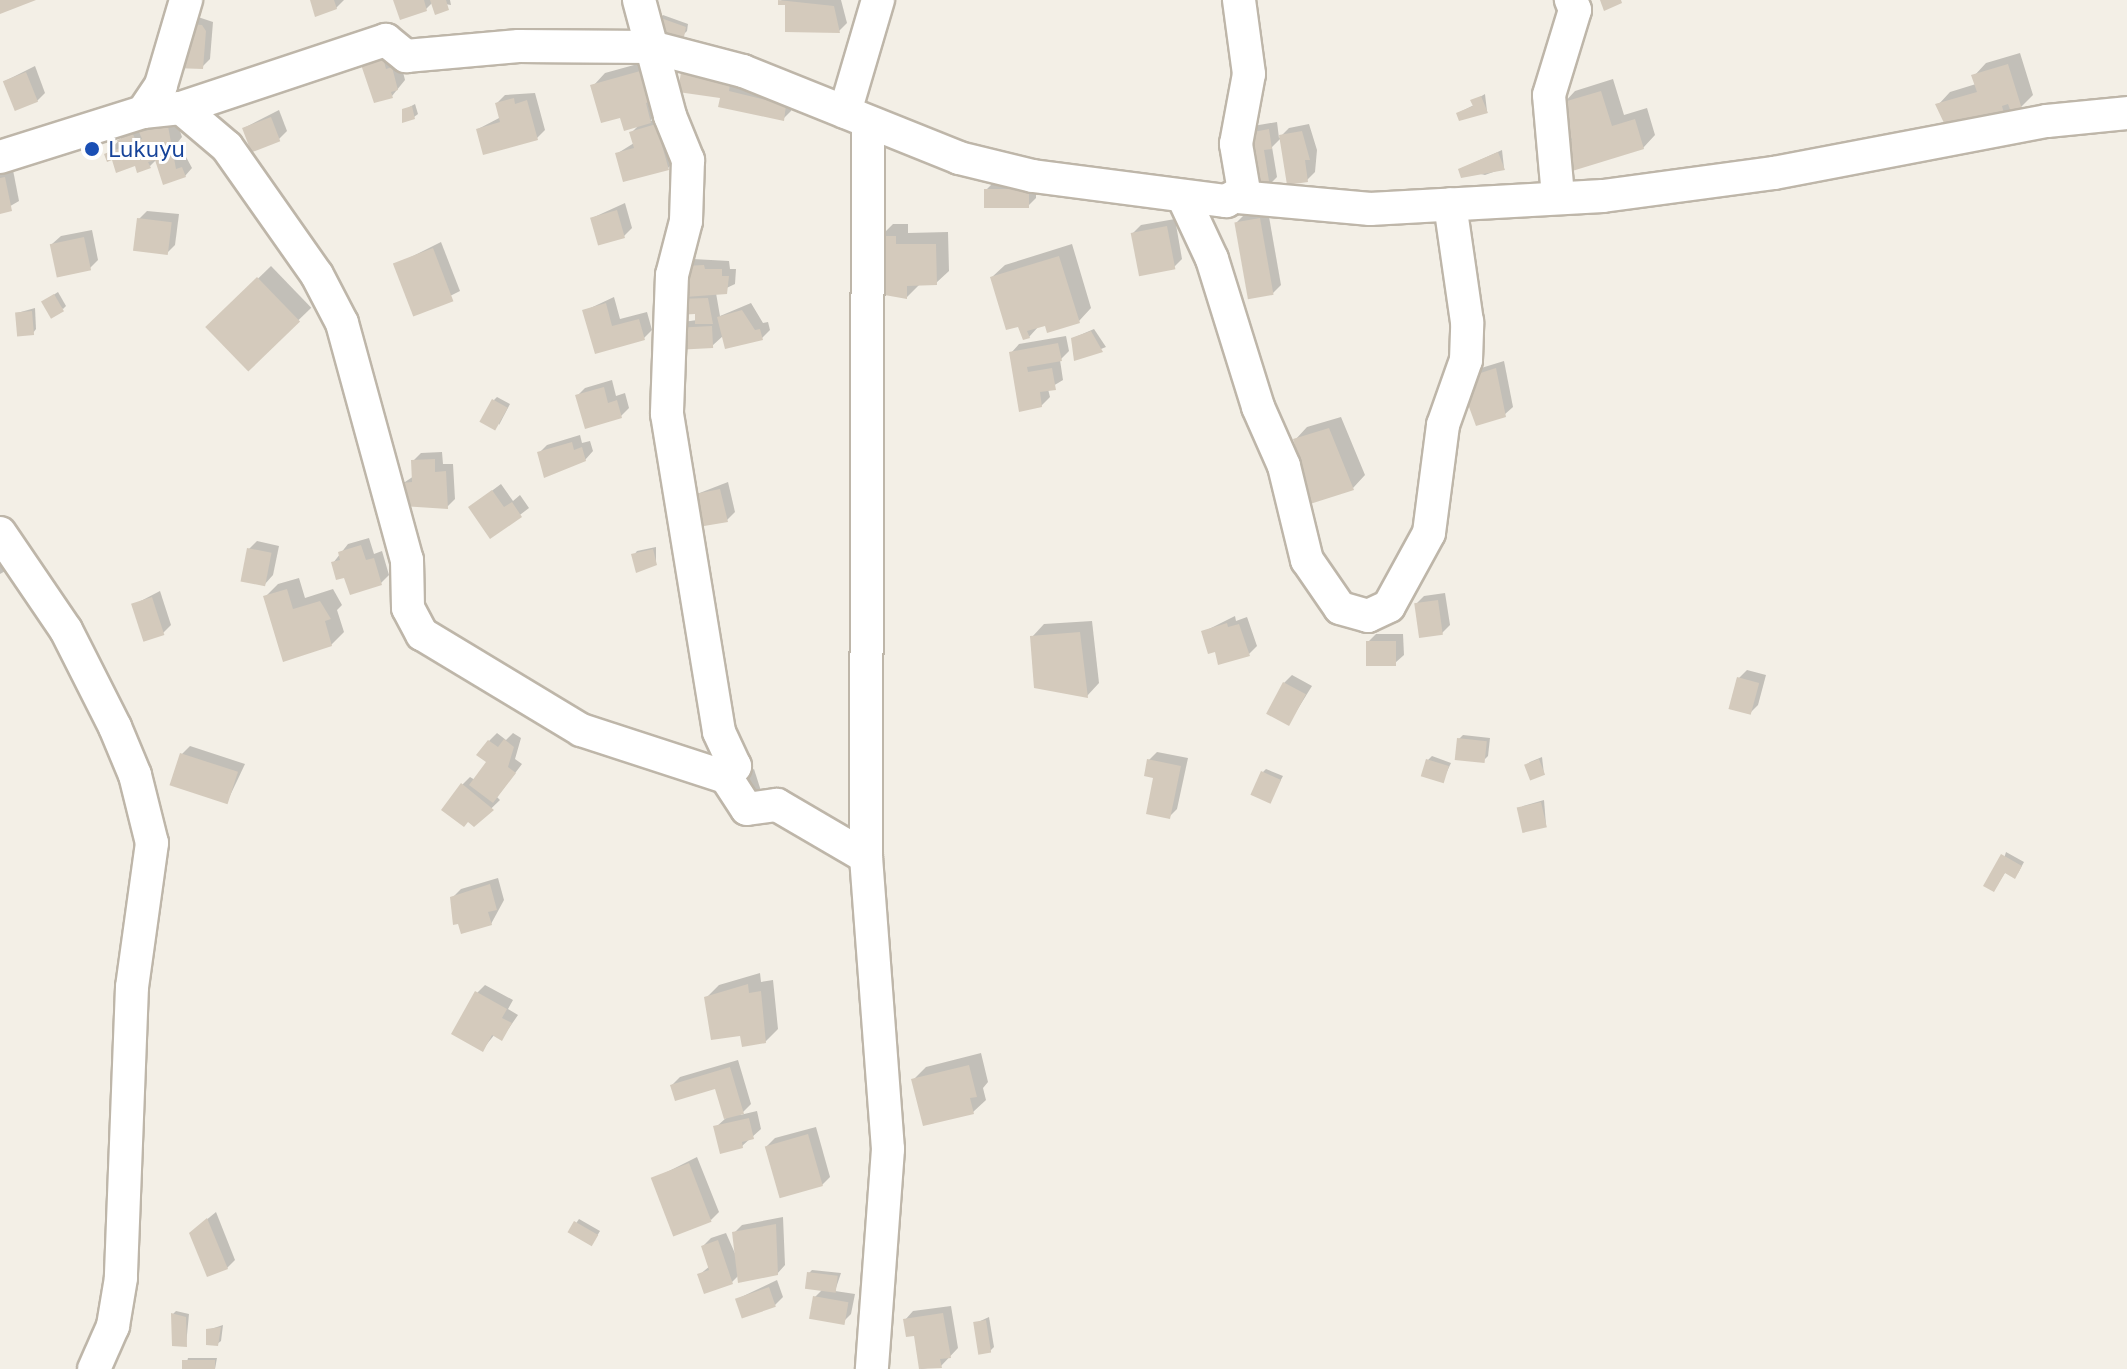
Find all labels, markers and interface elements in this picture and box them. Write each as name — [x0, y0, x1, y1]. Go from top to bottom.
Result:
place label: Lukuyu — [108, 136, 185, 162]
marker: Lukuyu — [83, 140, 101, 158]

